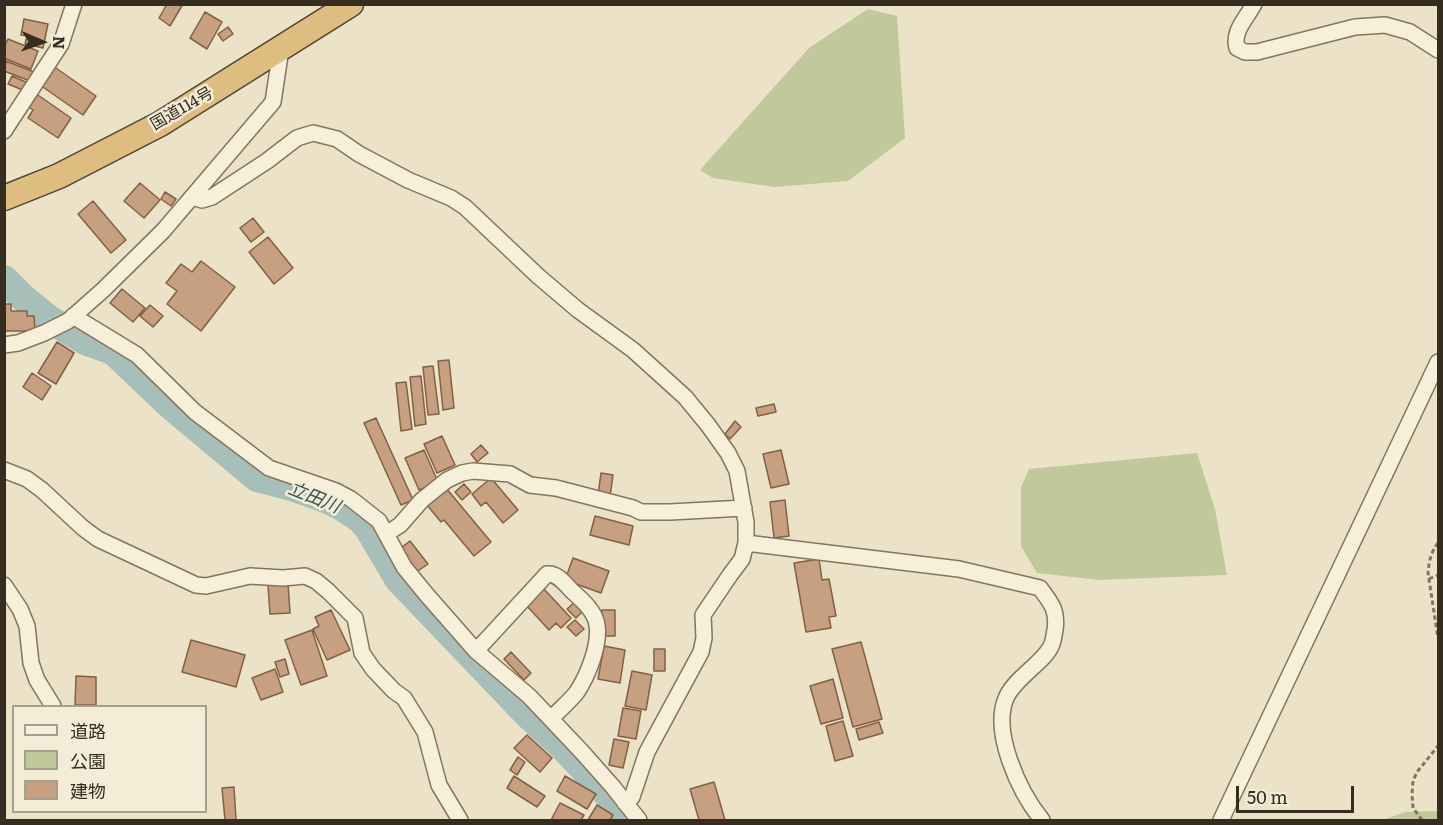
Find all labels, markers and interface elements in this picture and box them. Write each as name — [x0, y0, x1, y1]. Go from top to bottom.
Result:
north arrow — [12, 12, 72, 72]
text: N — [48, 35, 72, 50]
street label: 国道114号 — [147, 83, 217, 135]
water label: 立田川 — [285, 478, 343, 518]
legend — [12, 705, 207, 813]
text: 道路 — [70, 717, 106, 744]
text: 公園 — [70, 747, 106, 774]
scale bar — [1239, 774, 1358, 812]
text: 建物 — [70, 777, 106, 804]
text: 50 m — [1247, 783, 1288, 810]

